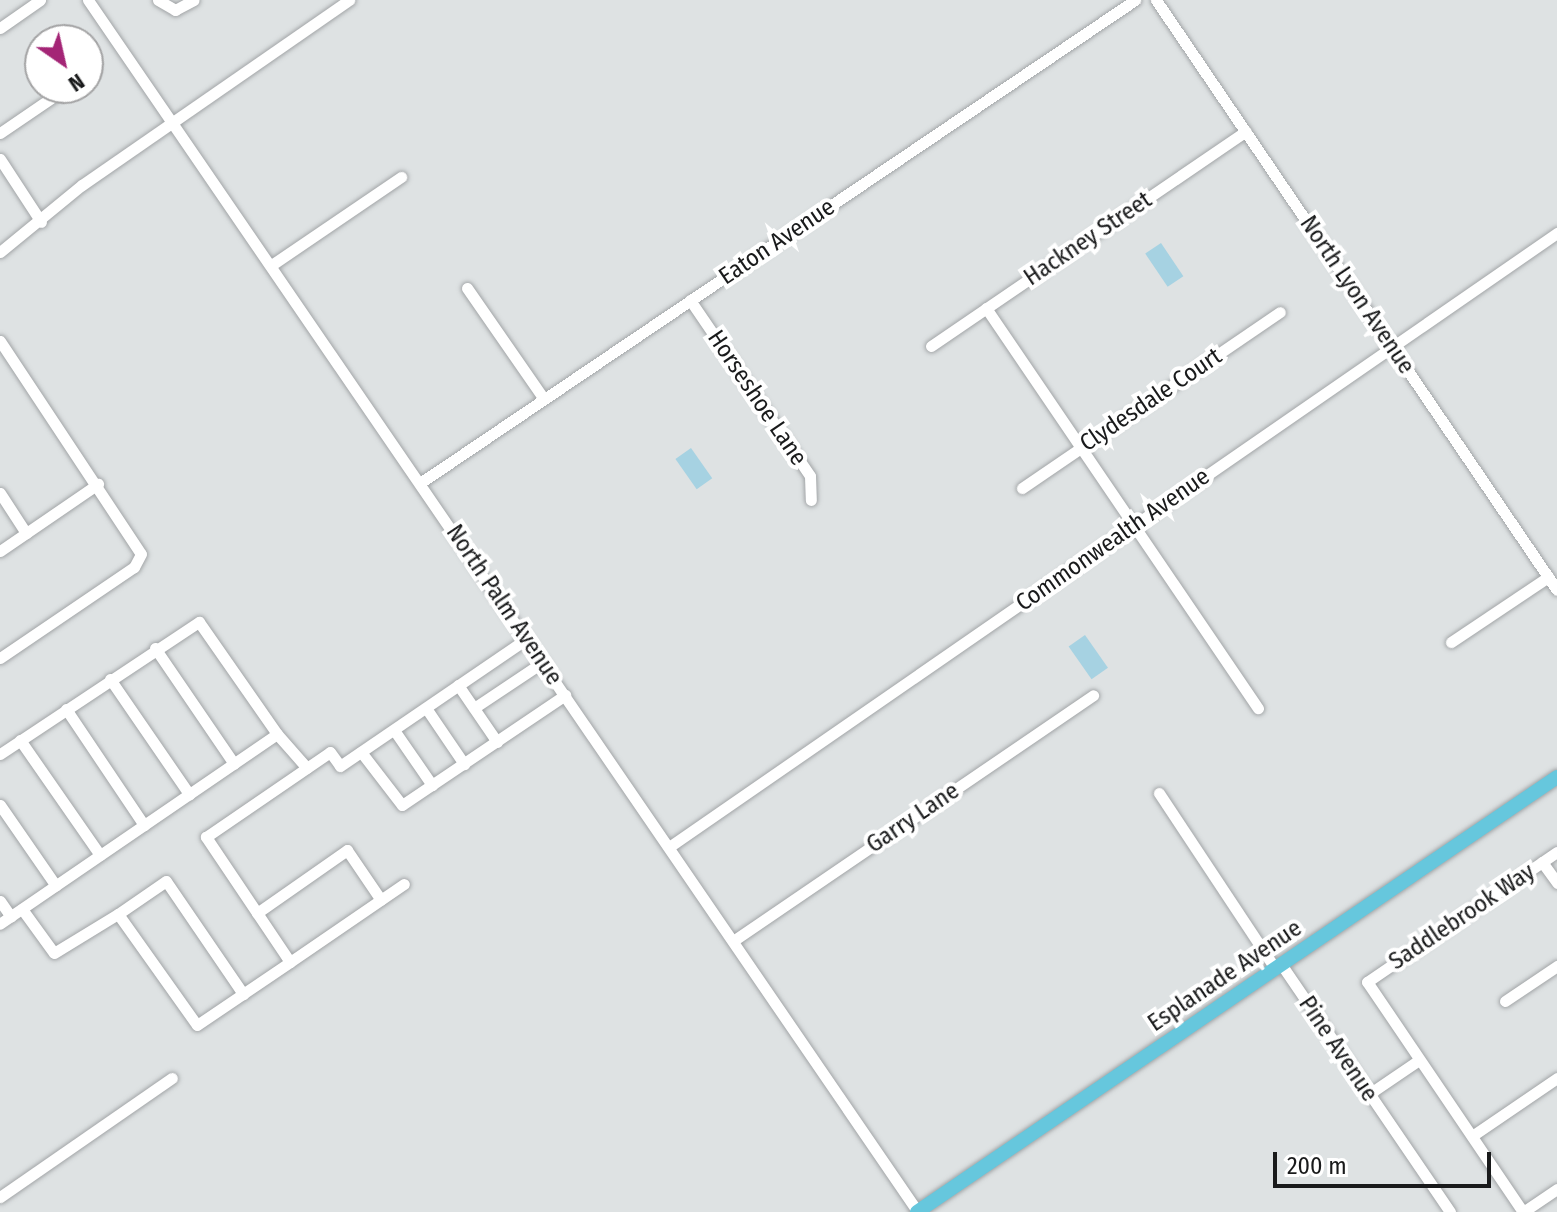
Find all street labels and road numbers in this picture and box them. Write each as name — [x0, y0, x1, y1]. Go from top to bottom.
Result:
street label: Hackney Street — [1019, 186, 1157, 292]
street label: Eaton Avenue — [714, 193, 840, 291]
street label: North Lyon Avenue — [1293, 211, 1421, 379]
street label: Horseshoe Lane — [701, 325, 813, 471]
street label: Clydesdale Court — [1075, 342, 1227, 458]
street label: Commonwealth Avenue — [1011, 462, 1215, 618]
street label: North Palm Avenue — [440, 519, 568, 691]
street label: Garry Lane — [861, 777, 965, 859]
street label: Saddlebrook Way — [1384, 858, 1540, 976]
street label: Esplanade Avenue — [1143, 914, 1307, 1038]
street label: Pine Avenue — [1292, 991, 1384, 1107]

